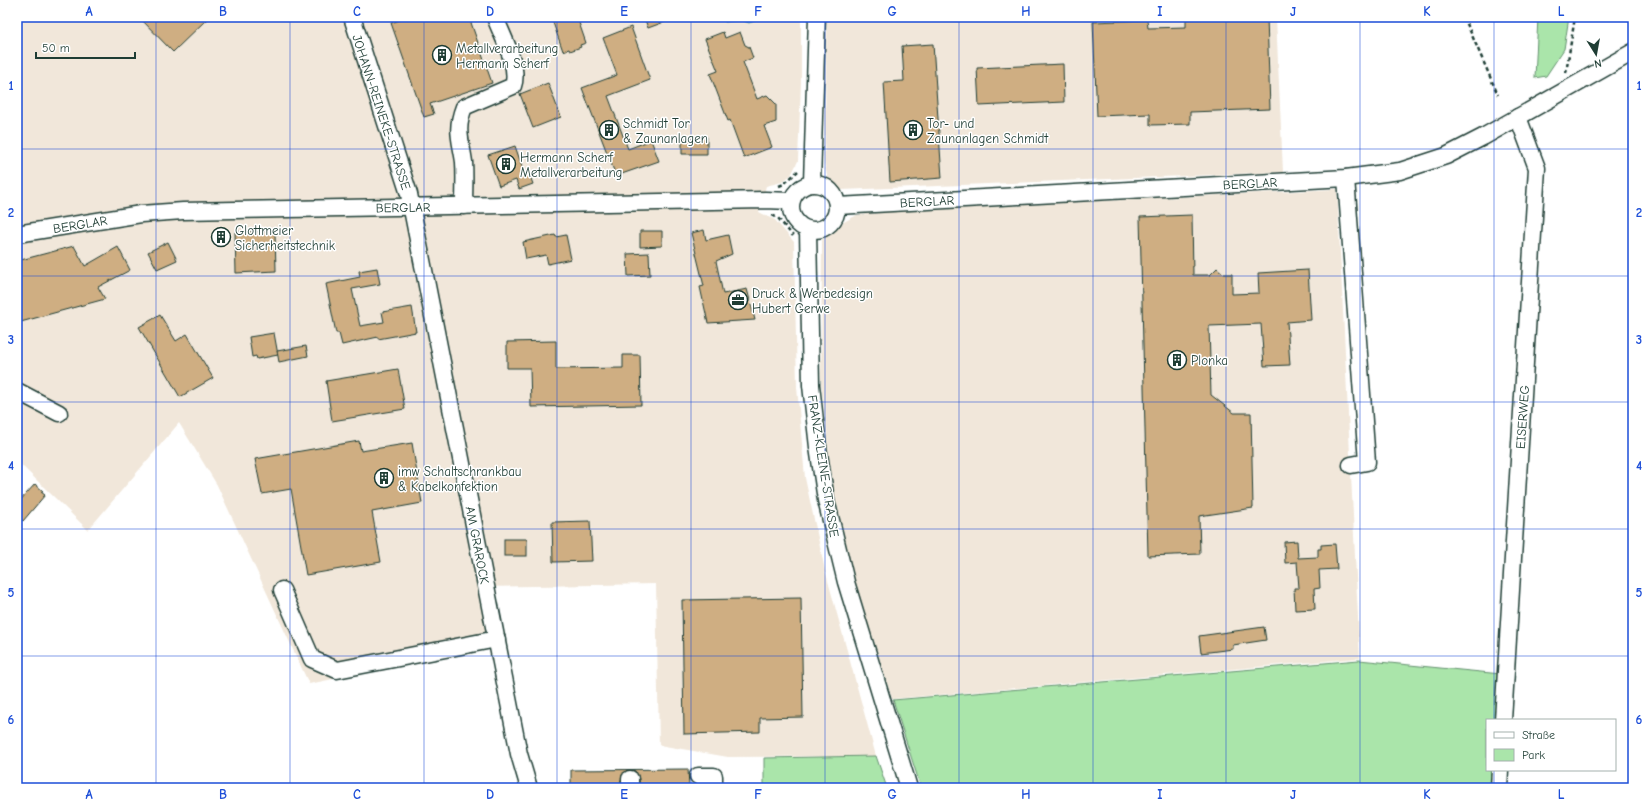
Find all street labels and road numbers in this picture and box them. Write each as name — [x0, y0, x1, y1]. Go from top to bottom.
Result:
street label: JOHANN-REINEKE-STRASSE — [349, 33, 414, 192]
street label: BERGLAR — [1222, 175, 1278, 192]
street label: BERGLAR — [899, 193, 955, 210]
street label: BERGLAR — [375, 200, 431, 215]
street label: BERGLAR — [52, 213, 109, 236]
street label: EISERWEG — [1513, 385, 1532, 449]
street label: FRANZ-KLEINE-STRASSE — [805, 394, 842, 538]
street label: AM GRAROCK — [463, 505, 493, 586]

